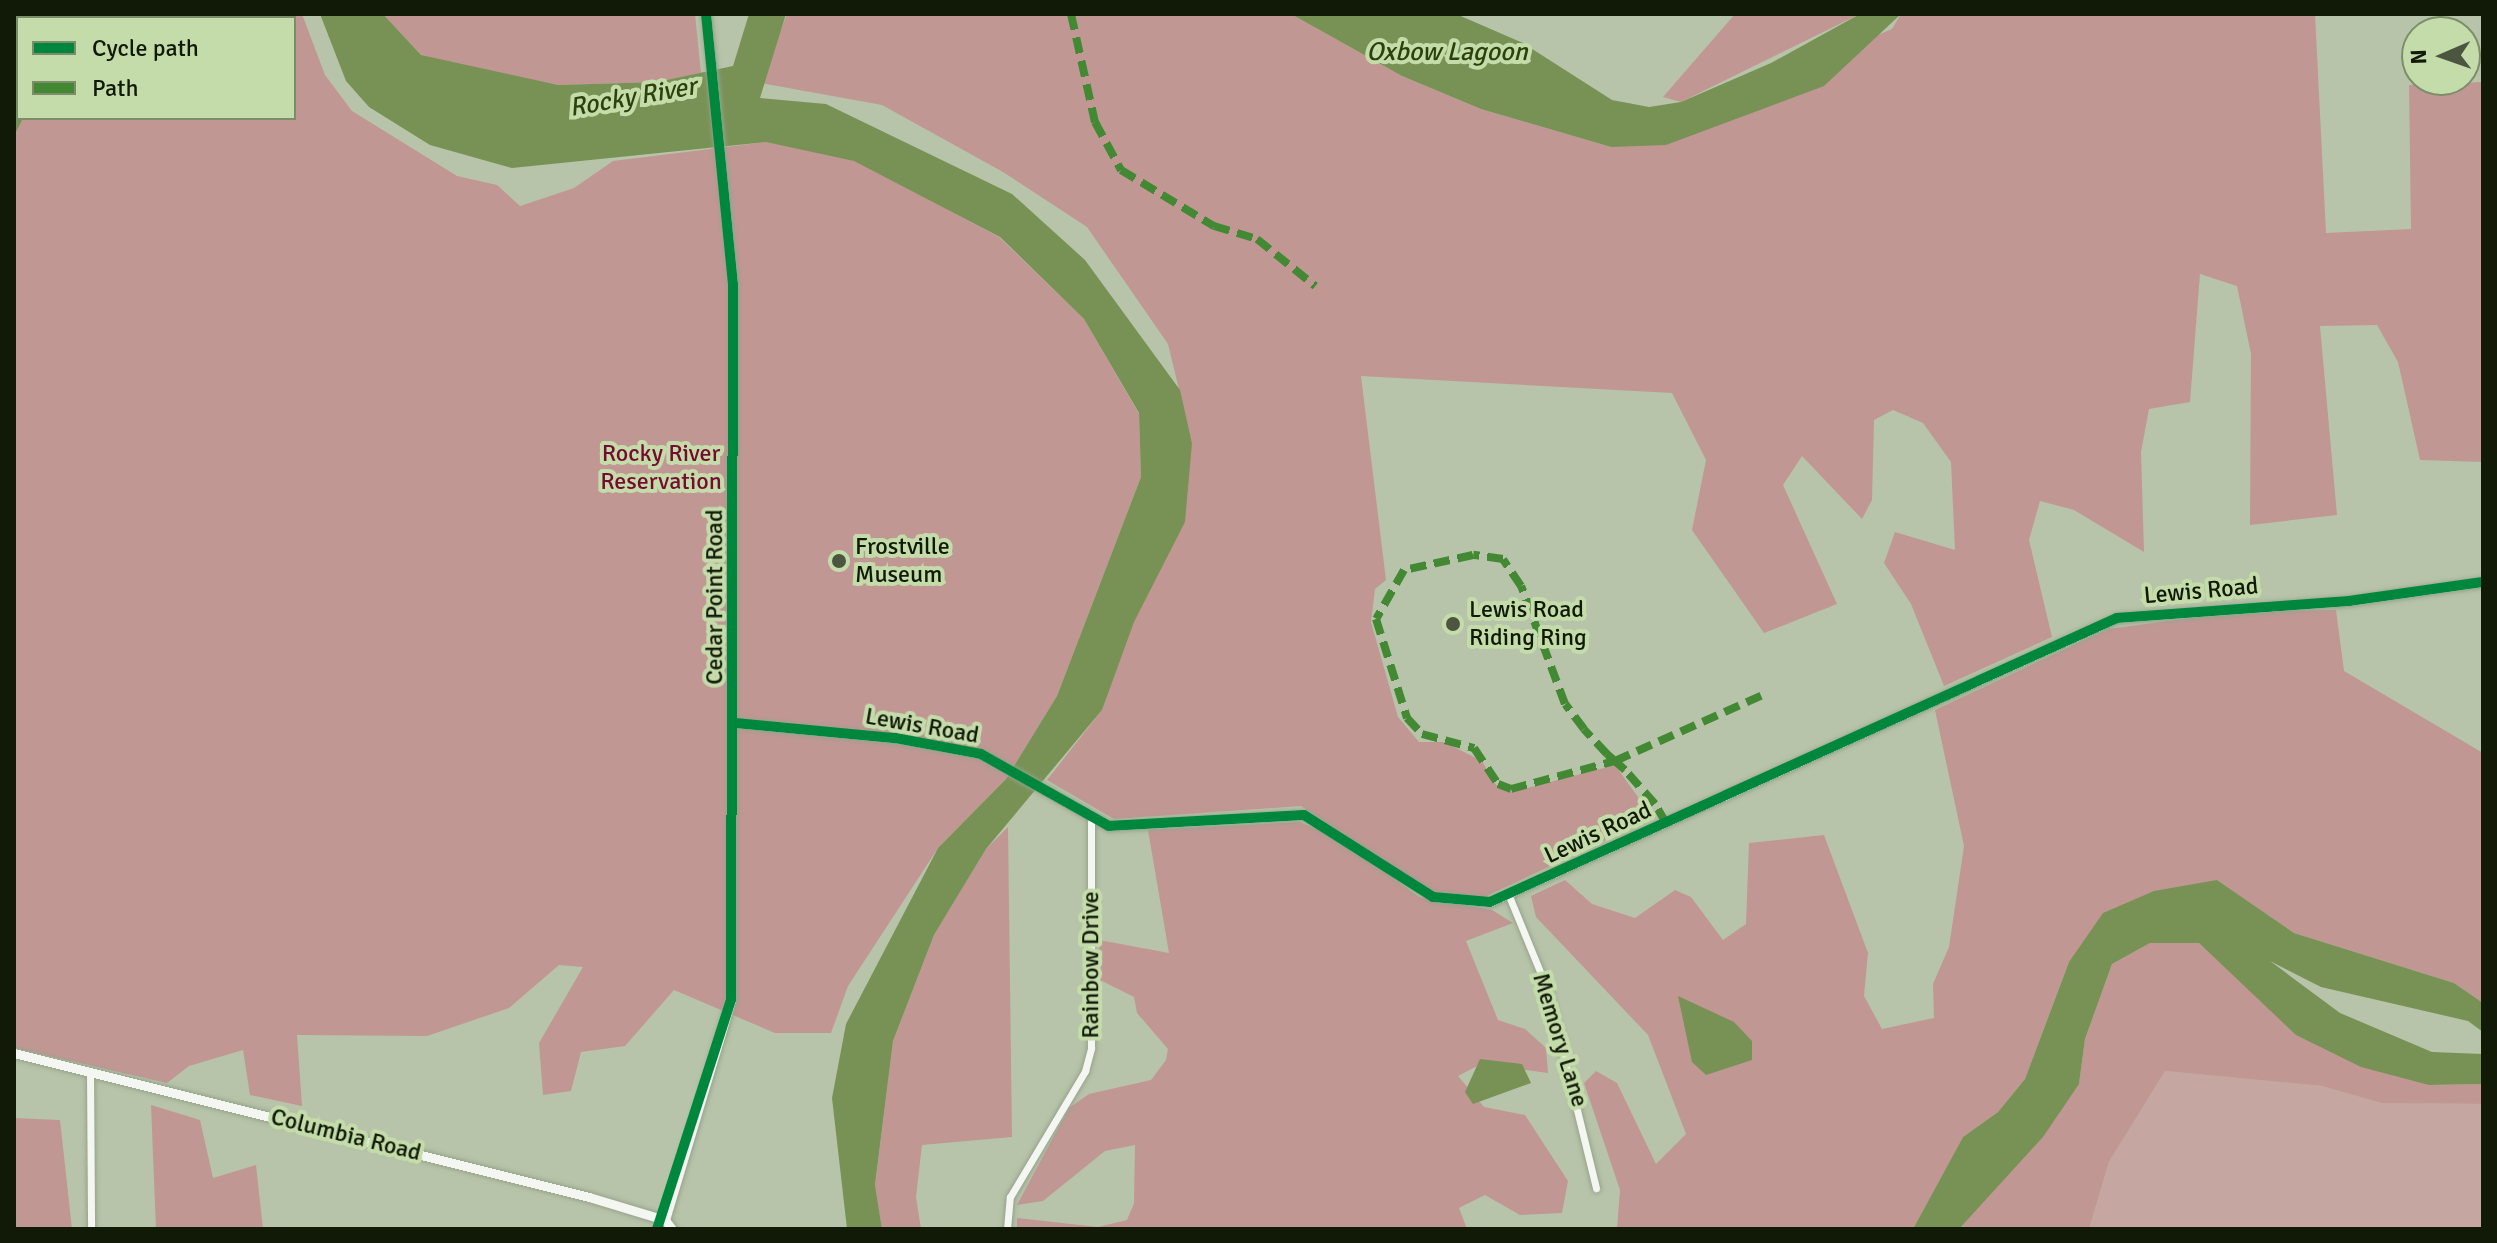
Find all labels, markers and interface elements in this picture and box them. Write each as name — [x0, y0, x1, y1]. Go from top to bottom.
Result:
legend — [16, 16, 296, 120]
north arrow — [2401, 16, 2481, 96]
text: Cycle path — [92, 33, 199, 63]
water label: Oxbow Lagoon — [1366, 37, 1528, 69]
text: N — [2405, 49, 2432, 65]
water label: Rocky River — [567, 71, 699, 125]
text: Path — [92, 73, 138, 103]
park label: Rocky River Reservation — [600, 440, 722, 496]
street label: Cedar Point Road — [701, 509, 729, 685]
place label: Frostville Museum — [855, 533, 950, 589]
marker: Frostville Museum — [830, 552, 848, 570]
street label: Lewis Road — [2142, 572, 2260, 610]
place label: Lewis Road Riding Ring — [1469, 596, 1587, 652]
marker: Lewis Road Riding Ring — [1444, 615, 1462, 633]
street label: Lewis Road — [863, 702, 981, 750]
street label: Lewis Road — [1540, 796, 1656, 870]
street label: Rainbow Drive — [1077, 891, 1105, 1039]
street label: Memory Lane — [1526, 970, 1594, 1110]
street label: Columbia Road — [268, 1102, 424, 1168]

